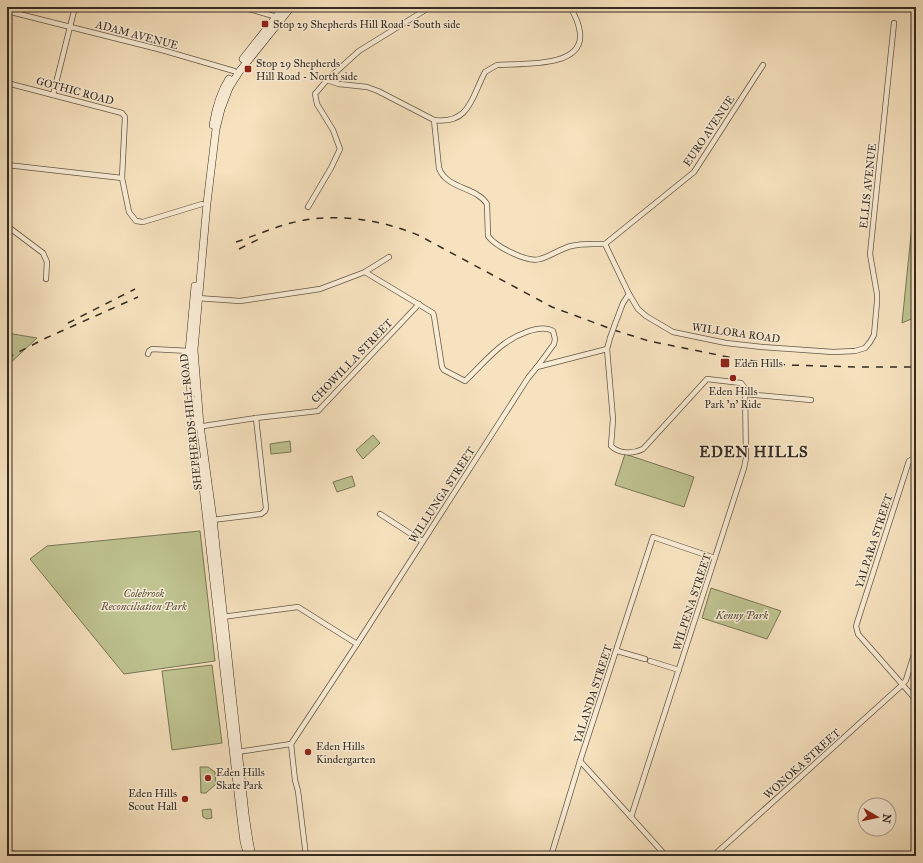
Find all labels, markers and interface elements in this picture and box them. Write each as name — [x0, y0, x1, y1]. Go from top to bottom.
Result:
street label: ADAM AVENUE — [93, 17, 180, 52]
place label: Stop 29 Shepherds Hill Road - South side — [273, 18, 461, 31]
marker: Stop 29 Shepherds Hill Road - South side — [260, 19, 270, 29]
place label: Stop 29 Shepherds Hill Road - North side — [256, 57, 358, 83]
marker: Stop 29 Shepherds Hill Road - North side — [243, 64, 253, 74]
street label: GOTHIC ROAD — [35, 74, 116, 108]
street label: EURO AVENUE — [680, 93, 738, 169]
street label: ELLIS AVENUE — [857, 143, 879, 229]
street label: CHOWILLA STREET — [309, 316, 396, 406]
street label: WILLORA ROAD — [691, 320, 781, 346]
street label: SHEPHERDS HILL ROAD — [177, 353, 205, 491]
marker: Eden Hills — [719, 357, 731, 369]
place label: Eden Hills — [734, 357, 783, 370]
marker: Eden Hills Park 'n' Ride — [728, 373, 738, 383]
place label: Eden Hills Park 'n' Ride — [705, 385, 762, 411]
district label: EDEN HILLS — [699, 443, 809, 461]
street label: WILLUNGA STREET — [406, 444, 478, 545]
street label: YALPARA STREET — [853, 492, 895, 590]
street label: WILPENA STREET — [670, 551, 714, 652]
park label: Colebrook Reconciliation Park — [100, 587, 187, 613]
park label: Kenny Park — [715, 609, 768, 622]
street label: YALANDA STREET — [571, 643, 615, 745]
street label: WONOKA STREET — [761, 726, 843, 802]
place label: Eden Hills Kindergarten — [316, 740, 375, 766]
marker: Eden Hills Kindergarten — [303, 747, 313, 757]
place label: Eden Hills Skate Park — [216, 766, 265, 792]
marker: Eden Hills Skate Park — [203, 773, 213, 783]
place label: Eden Hills Scout Hall — [128, 787, 177, 813]
marker: Eden Hills Scout Hall — [180, 794, 190, 804]
north arrow — [857, 797, 897, 837]
text: N — [879, 813, 894, 825]

